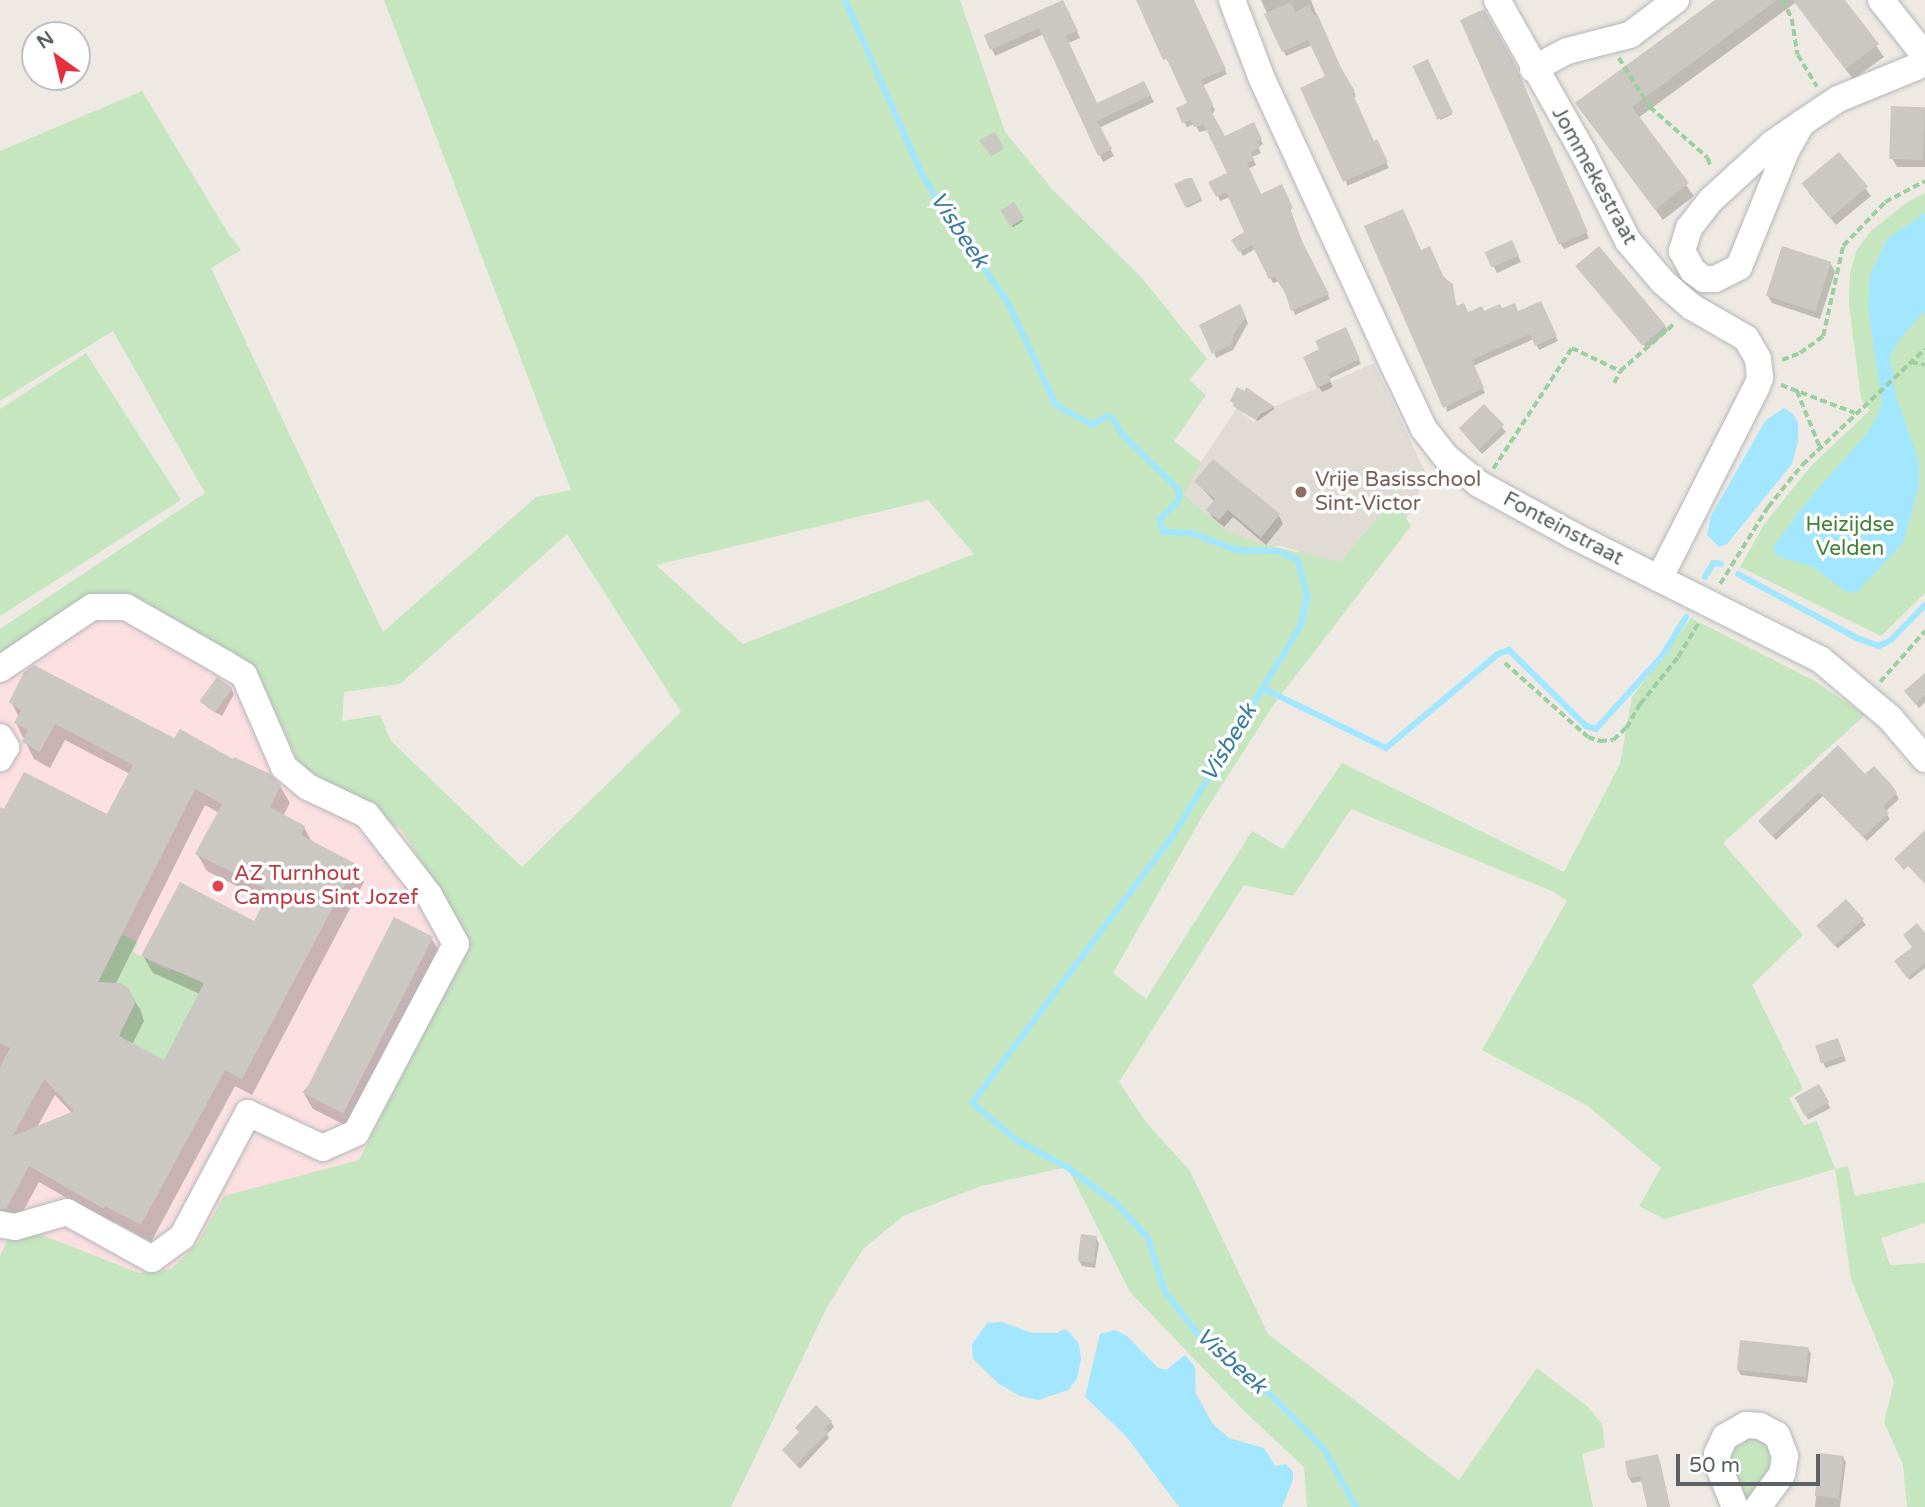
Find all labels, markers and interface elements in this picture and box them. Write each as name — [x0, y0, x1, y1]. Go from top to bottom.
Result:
north arrow — [21, 21, 91, 91]
text: N — [33, 27, 58, 54]
street label: Jommekestraat — [1546, 103, 1642, 249]
water label: Visbeek — [924, 187, 994, 273]
place label: Vrije Basisschool Sint-Victor — [1315, 467, 1481, 517]
marker: Vrije Basisschool Sint-Victor — [1293, 484, 1309, 500]
street label: Fonteinstraat — [1499, 487, 1627, 571]
park label: Heizijdse Velden — [1806, 512, 1894, 562]
water label: Visbeek — [1195, 699, 1263, 787]
place label: AZ Turnhout Campus Sint Jozef — [234, 861, 418, 911]
marker: AZ Turnhout Campus Sint Jozef — [208, 876, 228, 896]
water label: Visbeek — [1190, 1322, 1272, 1400]
scale bar — [1680, 1440, 1824, 1484]
text: 50 m — [1689, 1453, 1740, 1478]

